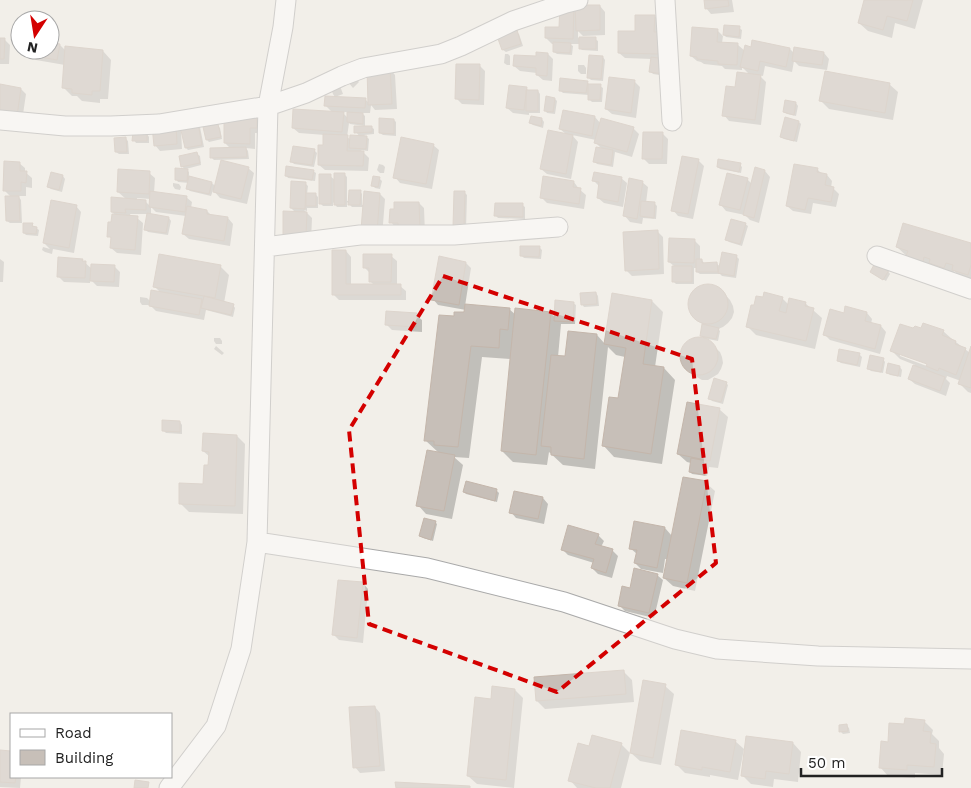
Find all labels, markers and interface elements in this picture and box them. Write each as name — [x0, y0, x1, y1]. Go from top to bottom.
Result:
north arrow — [10, 10, 60, 60]
text: N — [26, 39, 39, 57]
legend — [10, 713, 172, 778]
text: Road — [55, 724, 92, 742]
scale bar — [801, 746, 942, 778]
text: Building — [55, 749, 113, 767]
text: 50 m — [808, 754, 845, 772]

